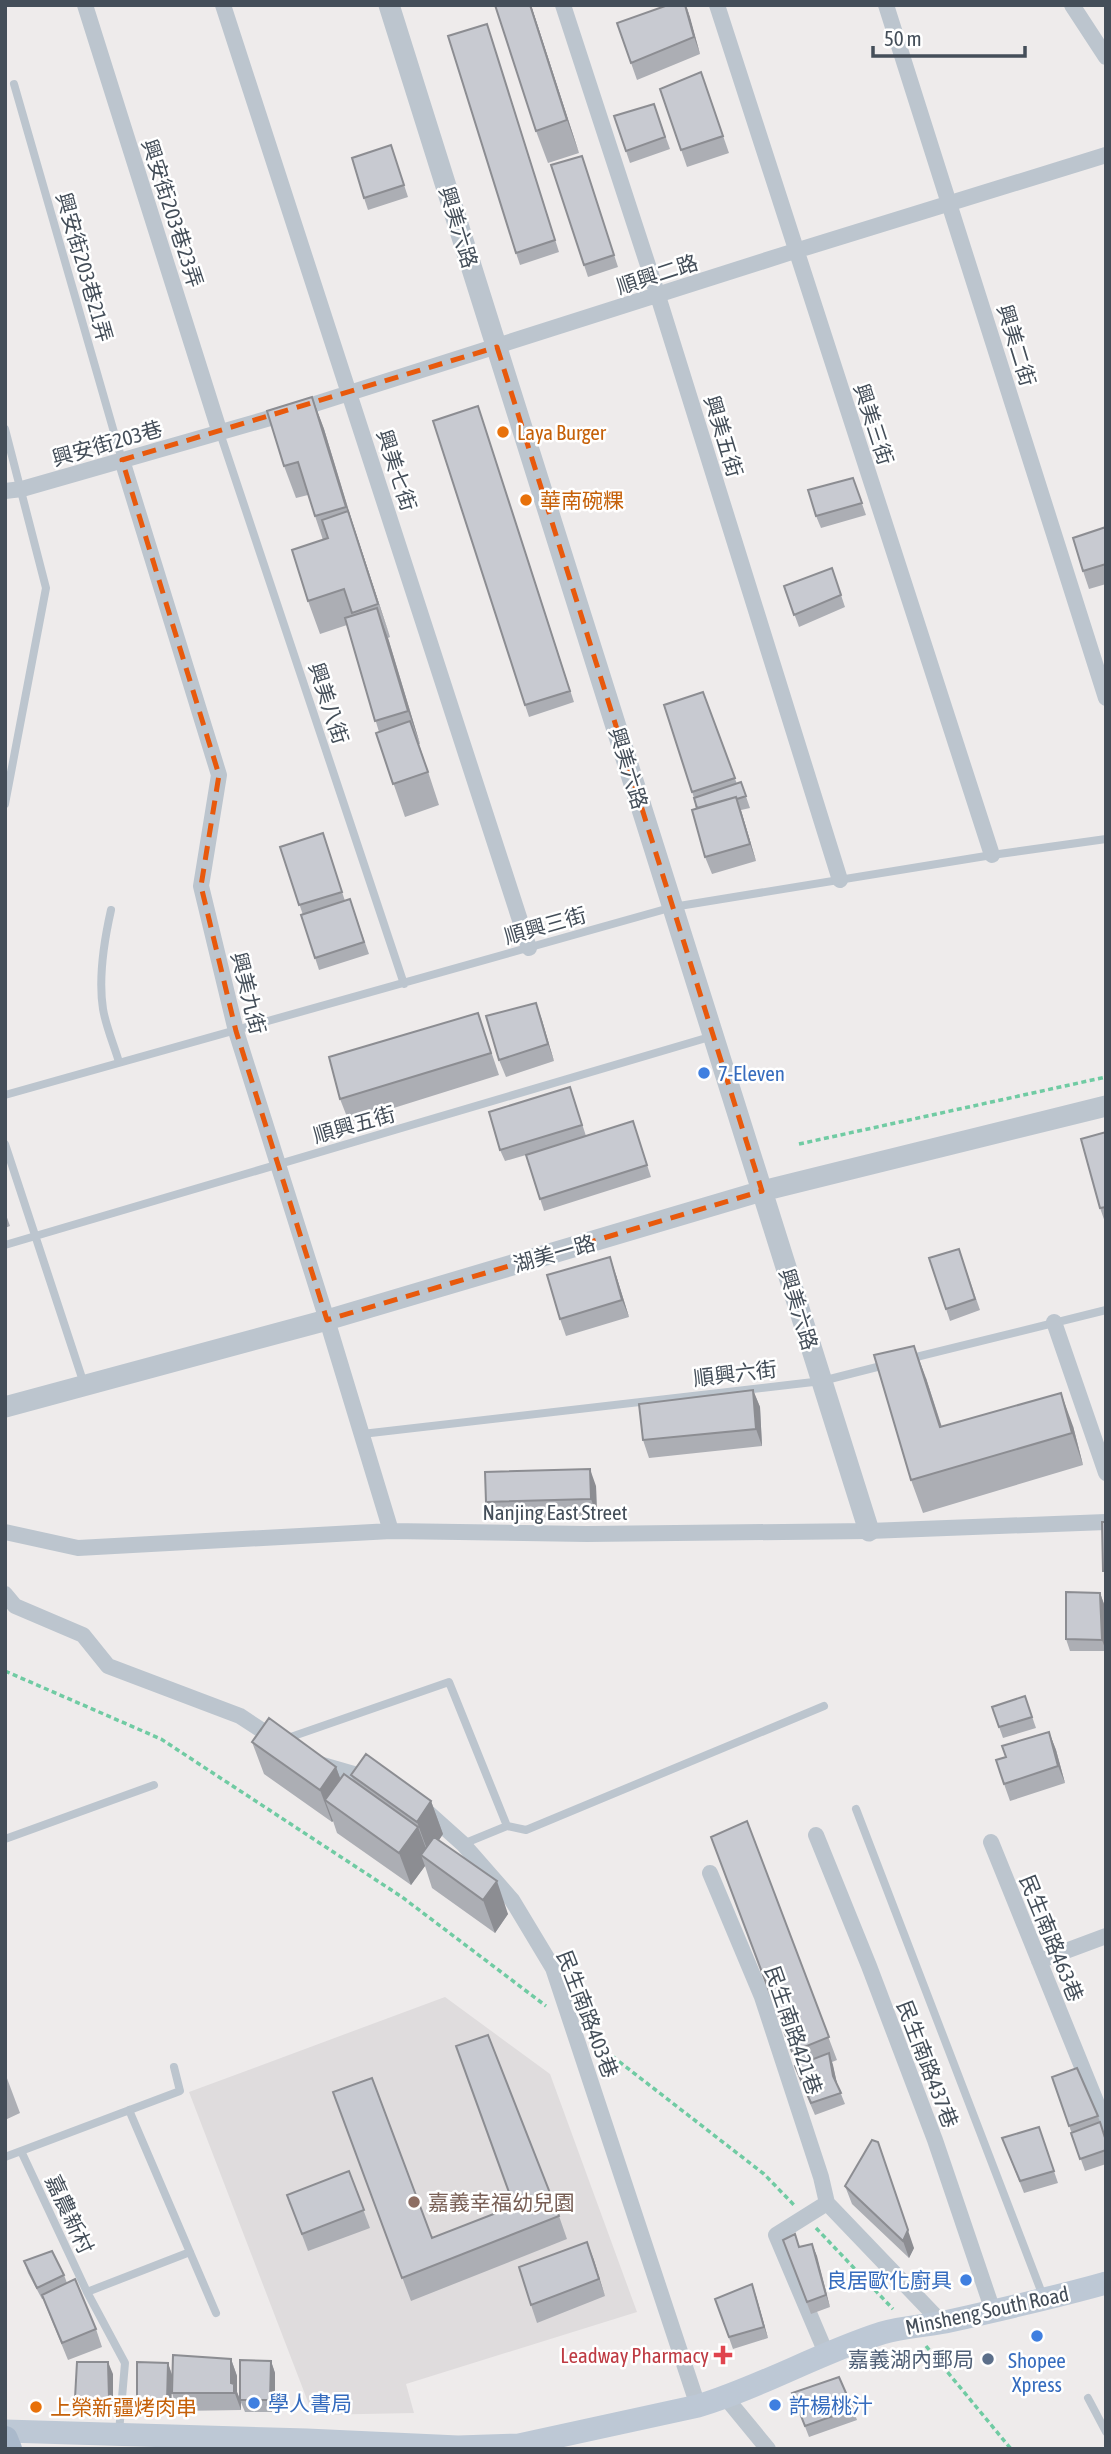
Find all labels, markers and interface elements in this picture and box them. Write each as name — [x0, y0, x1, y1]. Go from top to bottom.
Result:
scale bar — [873, 14, 1025, 58]
text: 50 m — [884, 26, 922, 50]
street label: 興安街203巷23弄 — [138, 136, 208, 290]
street label: 興美六路 — [435, 183, 483, 271]
street label: 興安街203巷21弄 — [52, 190, 118, 344]
street label: 順興二路 — [613, 250, 701, 298]
street label: 興美二街 — [993, 301, 1041, 389]
street label: 興美三街 — [850, 380, 898, 468]
street label: 興美五街 — [700, 392, 748, 480]
street label: 興安街203巷 — [49, 416, 165, 470]
place label: Laya Burger — [517, 420, 607, 444]
marker: Laya Burger — [495, 424, 511, 440]
street label: 興美七街 — [373, 426, 421, 514]
place label: 華南碗粿 — [540, 488, 624, 512]
marker: 華南碗粿 — [518, 492, 534, 508]
street label: 興美八街 — [305, 659, 353, 747]
street label: 興美六路 — [605, 724, 653, 812]
street label: 順興三街 — [501, 902, 589, 948]
street label: 興美九街 — [227, 949, 271, 1037]
place label: 7-Eleven — [718, 1061, 785, 1085]
marker: 7-Eleven — [696, 1065, 712, 1081]
street label: 順興五街 — [310, 1101, 398, 1147]
street label: 湖美一路 — [510, 1230, 598, 1276]
street label: 興美六路 — [775, 1265, 823, 1353]
street label: 順興六街 — [692, 1356, 778, 1390]
street label: Nanjing East Street — [482, 1500, 628, 1524]
street label: 民生南路463巷 — [1016, 1871, 1088, 2005]
street label: 民生南路403巷 — [553, 1947, 623, 2081]
street label: 民生南路421巷 — [761, 1962, 827, 2098]
street label: 民生南路437巷 — [893, 1997, 963, 2131]
street label: 嘉農新村 — [41, 2171, 99, 2257]
place label: 嘉義幸福幼兒園 — [428, 2190, 575, 2214]
marker: 嘉義幸福幼兒園 — [406, 2194, 422, 2210]
place label: 良居歐化廚具 — [826, 2268, 952, 2292]
marker: 良居歐化廚具 — [958, 2272, 974, 2288]
street label: Minsheng South Road — [903, 2281, 1071, 2339]
marker: Shopee Xpress — [1029, 2328, 1045, 2344]
place label: Leadway Pharmacy — [560, 2343, 709, 2367]
marker: Leadway Pharmacy — [715, 2347, 731, 2363]
place label: 嘉義湖內郵局 — [848, 2347, 974, 2371]
place label: Shopee Xpress — [1008, 2348, 1066, 2396]
marker: 嘉義湖內郵局 — [980, 2351, 996, 2367]
place label: 學人書局 — [268, 2391, 352, 2415]
place label: 許楊桃汁 — [789, 2393, 873, 2417]
place label: 上榮新疆烤肉串 — [50, 2395, 197, 2419]
marker: 學人書局 — [246, 2395, 262, 2411]
marker: 許楊桃汁 — [767, 2397, 783, 2413]
marker: 上榮新疆烤肉串 — [28, 2399, 44, 2415]

